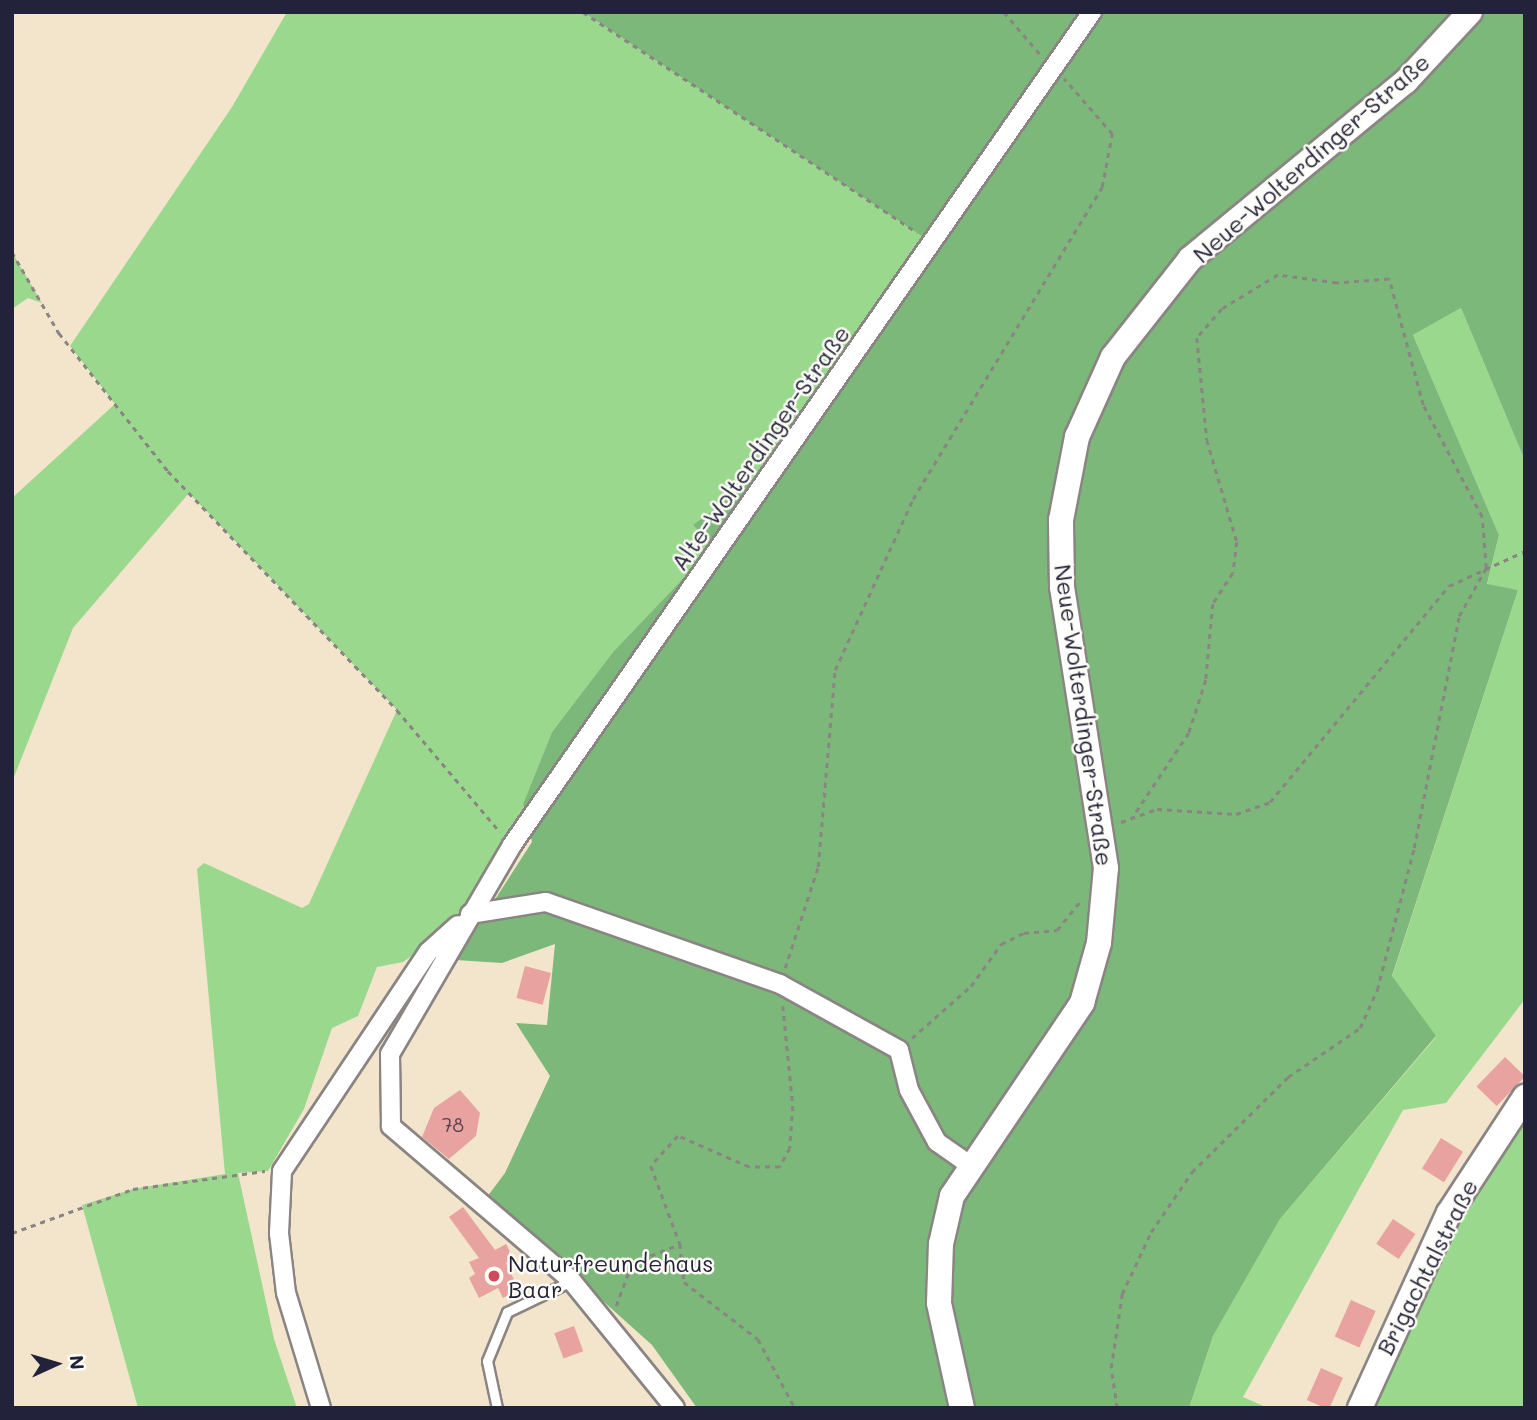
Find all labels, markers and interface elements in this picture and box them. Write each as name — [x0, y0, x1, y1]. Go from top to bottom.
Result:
street label: Neue-Wolterdinger-Straße — [1187, 48, 1435, 268]
street label: Alte-Wolterdinger-Straße — [665, 320, 855, 576]
street label: Neue-Wolterdinger-Straße — [1049, 562, 1119, 868]
house number: 78 — [442, 1114, 464, 1136]
street label: Brigachtalstraße — [1371, 1175, 1483, 1359]
place label: Naturfreundehaus Baar — [508, 1249, 713, 1303]
marker: Naturfreundehaus Baar — [486, 1268, 502, 1284]
north arrow — [21, 1329, 91, 1399]
text: N — [64, 1354, 90, 1371]

